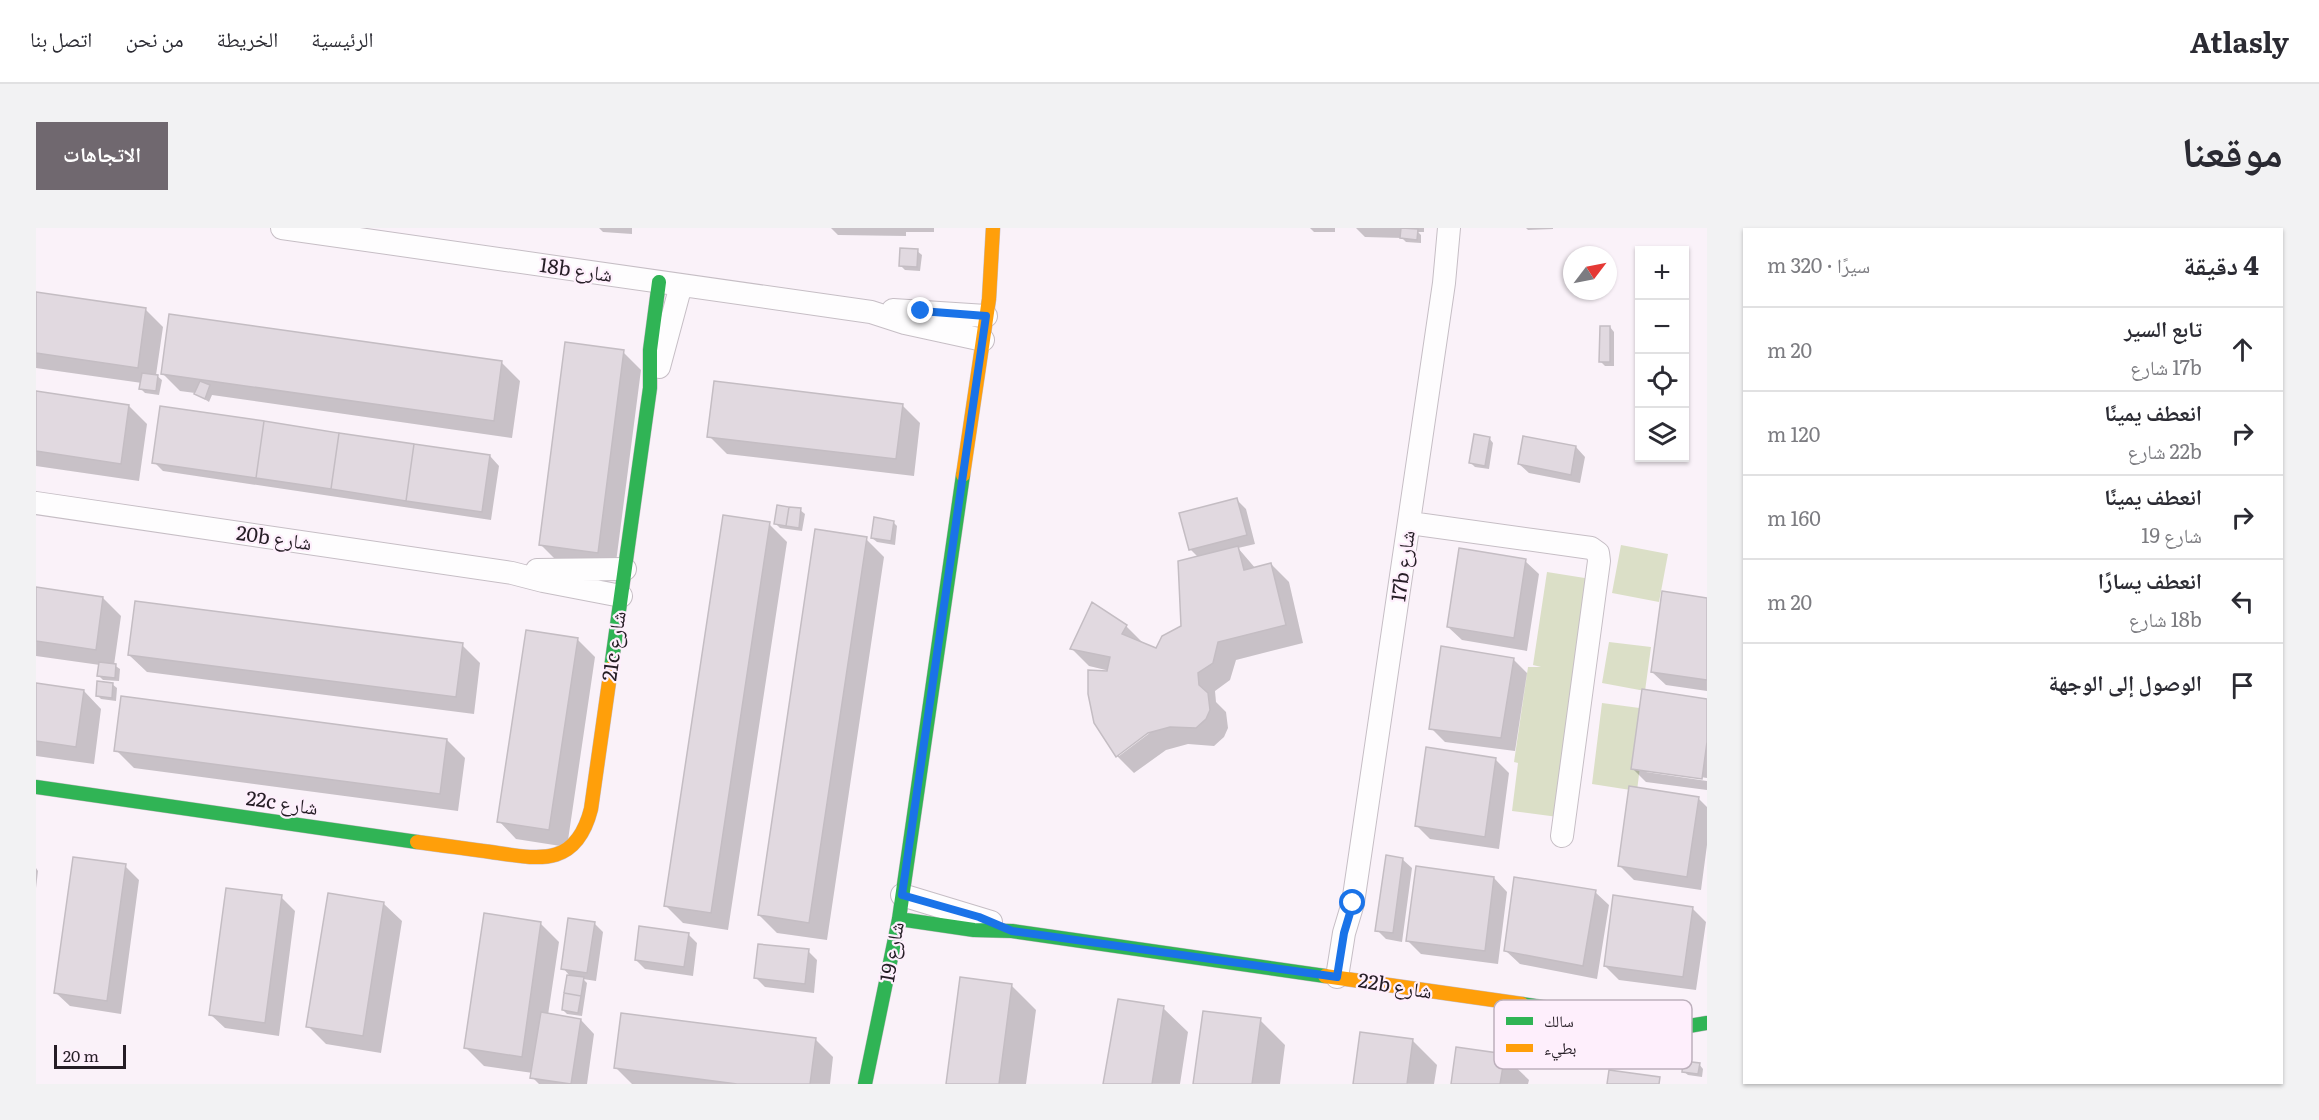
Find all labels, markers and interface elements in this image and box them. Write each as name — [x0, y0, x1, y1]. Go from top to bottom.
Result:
text: Atlasly — [2190, 20, 2289, 62]
text: اتصل بنا — [30, 22, 92, 53]
text: من نحن — [125, 22, 183, 53]
text: الخريطة — [216, 22, 278, 53]
text: الرئيسية — [311, 22, 374, 53]
text: موقعنا — [2182, 118, 2283, 180]
button: الاتجاهات — [36, 122, 168, 190]
text: 4 دقيقة — [2184, 244, 2259, 283]
north arrow — [1563, 246, 1617, 300]
map controls — [1635, 246, 1689, 462]
button: + — [1635, 246, 1689, 300]
street label: 18b شارع — [538, 248, 615, 288]
text: سيرًا · 320 m — [1767, 249, 1870, 279]
route end — [907, 297, 933, 323]
button: − — [1635, 300, 1689, 354]
text: تابع السير — [2124, 311, 2202, 344]
icon: ahead — [2226, 333, 2259, 366]
text: 20 m — [1767, 334, 1812, 364]
text: 17b شارع — [2130, 351, 2202, 381]
button: locate — [1635, 354, 1689, 408]
text: انعطف يمينًا — [2104, 395, 2202, 428]
button: layers — [1635, 408, 1689, 462]
icon: right — [2226, 417, 2259, 450]
text: 120 m — [1767, 418, 1820, 448]
text: 22b شارع — [2128, 435, 2202, 465]
text: انعطف يمينًا — [2104, 479, 2202, 512]
icon: right — [2226, 501, 2259, 534]
text: 160 m — [1767, 502, 1821, 532]
street label: 20b شارع — [235, 516, 314, 556]
text: شارع 19 — [2141, 519, 2202, 549]
street label: 17b شارع — [1381, 528, 1421, 603]
text: انعطف يسارًا — [2098, 563, 2202, 596]
icon: left — [2226, 585, 2259, 618]
text: 20 m — [1767, 586, 1812, 616]
text: 18b شارع — [2129, 603, 2202, 633]
street label: 21c شارع — [592, 609, 632, 683]
text: الوصول إلى الوجهة — [2049, 665, 2202, 698]
icon: arrive — [2226, 669, 2259, 702]
street label: 22c شارع — [244, 781, 320, 821]
route start — [1339, 889, 1365, 915]
street label: شارع 19 — [870, 919, 910, 984]
street label: 22b شارع — [1356, 963, 1434, 1005]
legend — [1494, 1000, 1692, 1069]
text: سالك — [1544, 1008, 1574, 1032]
text: بطيء — [1544, 1035, 1576, 1061]
scale bar — [54, 1042, 126, 1070]
text: 20 m — [63, 1043, 99, 1067]

